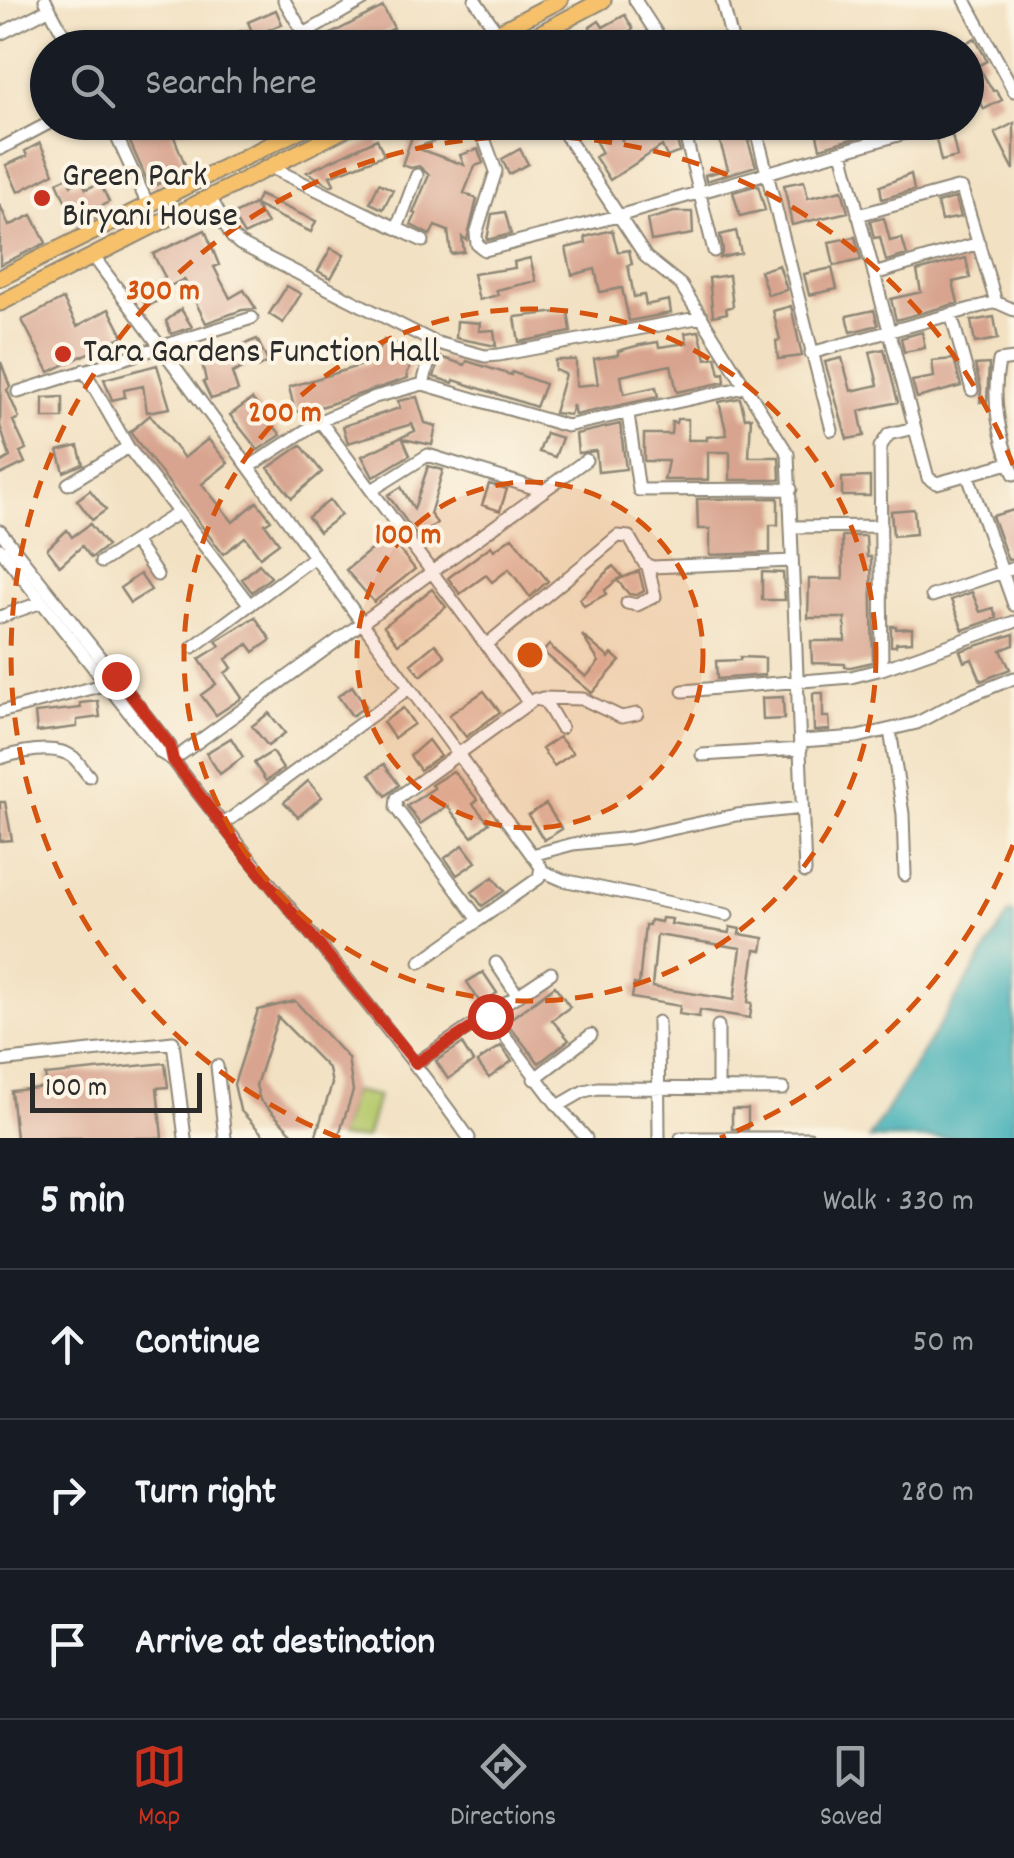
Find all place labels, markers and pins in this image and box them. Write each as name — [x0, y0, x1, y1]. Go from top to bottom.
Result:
place label: Green Park Biryani House — [62, 153, 238, 243]
marker: Green Park Biryani House — [31, 187, 53, 209]
place label: Tara Gardens Function Hall — [83, 329, 440, 379]
marker: Tara Gardens Function Hall — [52, 343, 74, 365]
centre of rings — [512, 637, 548, 673]

